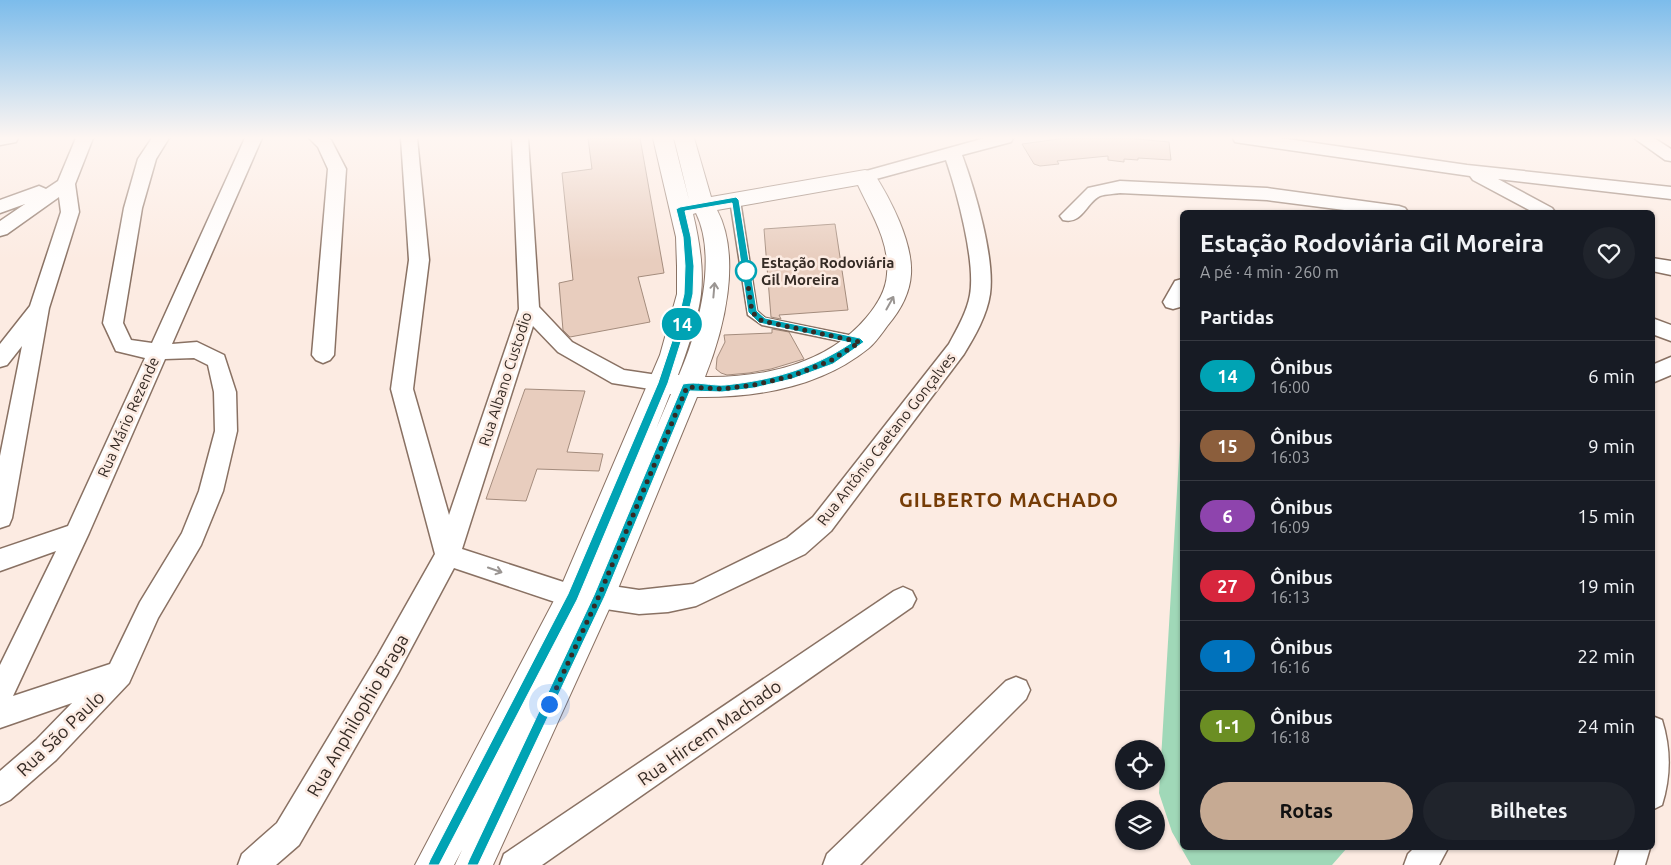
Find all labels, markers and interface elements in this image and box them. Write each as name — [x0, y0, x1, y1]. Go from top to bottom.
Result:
button: heart — [1583, 227, 1635, 279]
text: Estação Rodoviária Gil Moreira — [1200, 230, 1544, 257]
place label: Estação Rodoviária Gil Moreira — [761, 254, 894, 288]
marker: Estação Rodoviária Gil Moreira — [735, 260, 757, 282]
text: A pé · 4 min · 260 m — [1200, 263, 1339, 281]
one-way arrow — [710, 283, 719, 299]
one-way arrow — [885, 296, 895, 311]
text: Partidas — [1200, 306, 1274, 328]
line badge: 14 — [660, 308, 704, 340]
street label: Rua Albano Custodio — [475, 310, 535, 448]
text: 14 — [672, 314, 692, 334]
street label: Rua Antônio Caetano Gonçalves — [813, 349, 959, 529]
street label: Rua Mário Rezende — [94, 354, 162, 480]
text: Ônibus — [1270, 356, 1333, 378]
text: 6 min — [1588, 365, 1635, 387]
text: 14 — [1217, 366, 1238, 386]
text: 16:00 — [1270, 378, 1310, 396]
text: Ônibus — [1270, 426, 1333, 448]
text: 9 min — [1588, 435, 1635, 457]
text: 15 — [1217, 436, 1238, 456]
text: 16:03 — [1270, 448, 1310, 466]
district label: GILBERTO MACHADO — [899, 488, 1119, 511]
text: Ônibus — [1270, 496, 1333, 518]
text: 15 min — [1577, 505, 1635, 527]
text: 6 — [1222, 506, 1233, 526]
text: 16:09 — [1270, 518, 1310, 536]
one-way arrow — [486, 566, 502, 575]
text: Ônibus — [1270, 566, 1333, 588]
text: 19 min — [1577, 575, 1635, 597]
text: 27 — [1217, 576, 1238, 596]
text: 16:13 — [1270, 588, 1310, 606]
street label: Rua Anphilophio Braga — [302, 630, 412, 800]
text: Ônibus — [1270, 636, 1333, 658]
text: 22 min — [1577, 645, 1635, 667]
text: 1 — [1222, 646, 1233, 666]
text: 16:16 — [1270, 658, 1310, 676]
street label: Rua Hircem Machado — [633, 675, 785, 789]
street label: Rua São Paulo — [12, 686, 108, 780]
your location — [537, 692, 562, 717]
text: Ônibus — [1270, 706, 1333, 728]
text: 24 min — [1577, 715, 1635, 737]
text: 1-1 — [1214, 716, 1241, 736]
text: 16:18 — [1270, 728, 1310, 746]
map controls — [1115, 740, 1165, 850]
button: locate — [1115, 740, 1165, 790]
button: Rotas — [1200, 782, 1413, 840]
button: Bilhetes — [1423, 782, 1635, 840]
button: layers — [1115, 800, 1165, 850]

